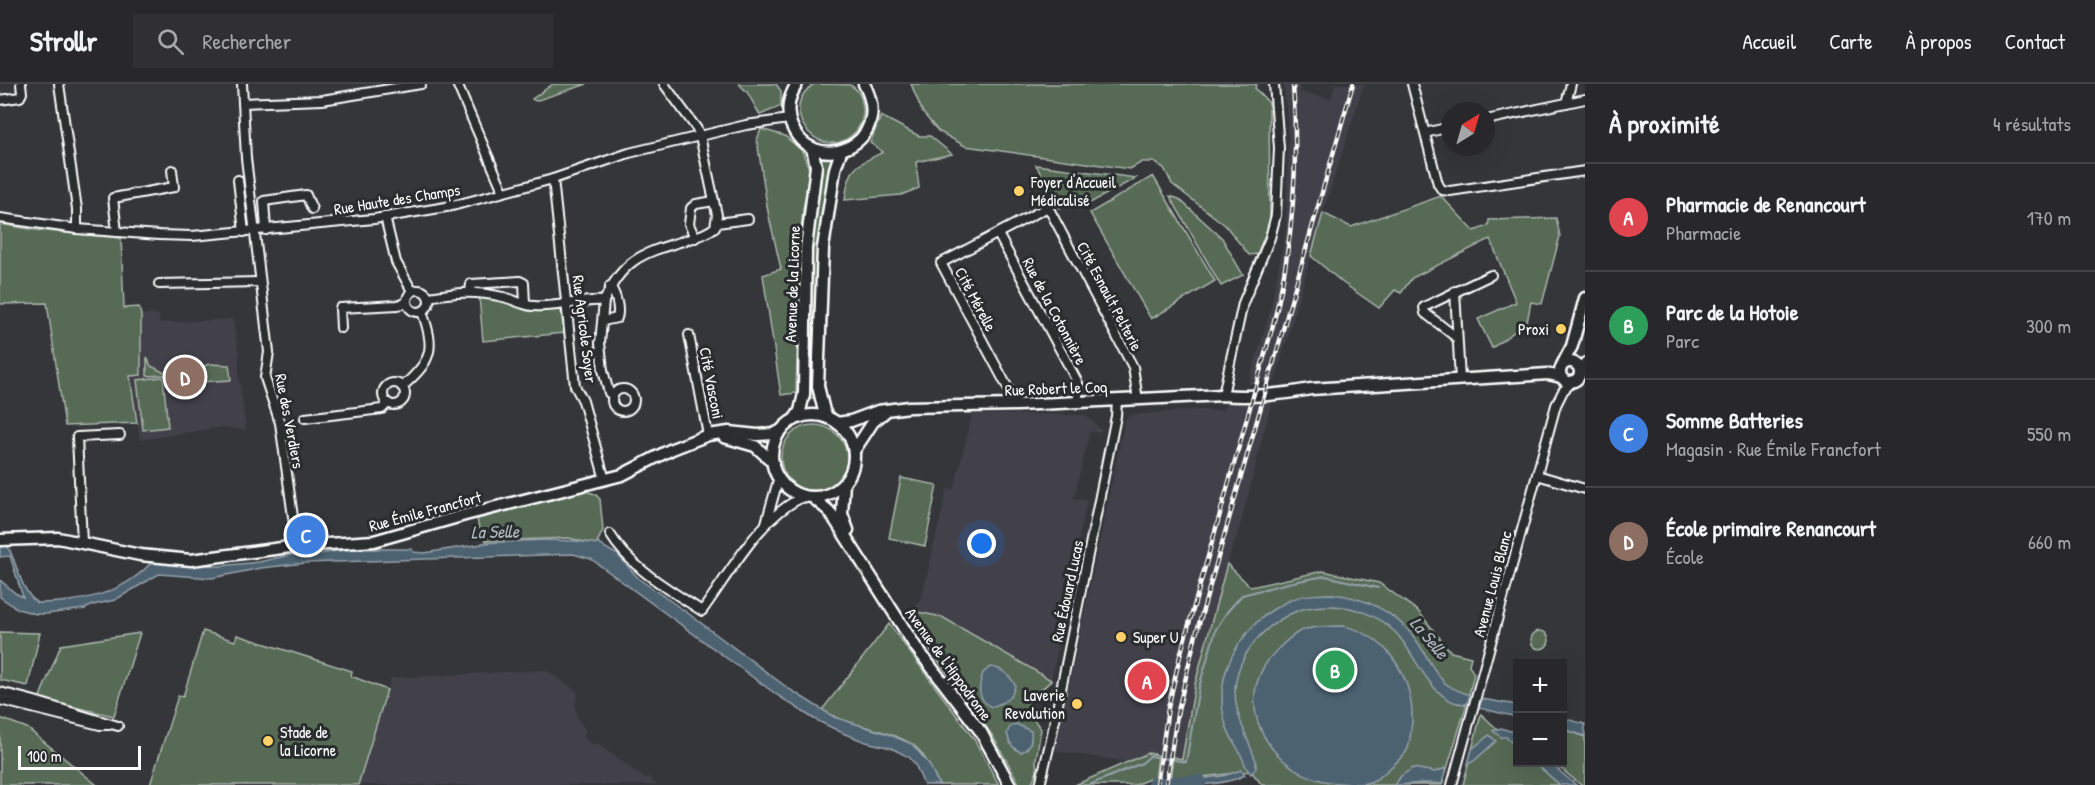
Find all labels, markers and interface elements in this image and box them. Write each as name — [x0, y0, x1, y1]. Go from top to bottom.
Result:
search box — [133, 14, 553, 68]
text: Strollr — [30, 22, 97, 60]
icon: search — [154, 25, 187, 58]
text: Rechercher — [202, 26, 291, 56]
text: Accueil — [1743, 27, 1796, 56]
text: Carte — [1829, 27, 1873, 56]
text: À propos — [1906, 27, 1972, 56]
text: Contact — [2005, 27, 2065, 56]
north arrow — [1441, 102, 1495, 156]
text: À proximité — [1609, 106, 1720, 141]
text: 4 résultats — [1993, 110, 2071, 137]
place label: Foyer d'Accueil Médicalisé — [1030, 171, 1117, 211]
street label: Rue Haute des Champs — [332, 178, 462, 220]
marker: Foyer d'Accueil Médicalisé — [1012, 184, 1026, 198]
text: Pharmacie de Renancourt — [1666, 189, 1866, 219]
text: A — [1624, 204, 1633, 231]
text: 170 m — [2027, 204, 2071, 231]
text: Pharmacie — [1666, 219, 1741, 246]
street label: Avenue de la Licorne — [779, 225, 805, 343]
street label: Cité Esnault Pelterie — [1072, 238, 1148, 355]
street label: Rue de la Cotonnière — [1018, 254, 1093, 369]
street label: Cité Mérelle — [950, 263, 1002, 335]
street label: Rue Agricole Soyer — [567, 274, 603, 384]
text: Parc de la Hotoie — [1666, 297, 1799, 327]
text: B — [1623, 312, 1634, 339]
text: 300 m — [2026, 312, 2071, 339]
place label: Proxi — [1518, 318, 1549, 340]
marker: Proxi — [1554, 322, 1568, 336]
text: Parc — [1666, 327, 1699, 354]
street label: Cité Vasconi — [694, 345, 730, 421]
pin: D — [166, 354, 204, 400]
street label: Rue des Verdiers — [270, 372, 310, 470]
street label: Rue Robert le Coq — [1004, 375, 1108, 401]
text: Somme Batteries — [1666, 405, 1803, 435]
text: C — [1623, 420, 1634, 447]
text: 550 m — [2027, 420, 2071, 447]
text: Magasin · Rue Émile Francfort — [1666, 435, 1881, 462]
street label: Rue Émile Francfort — [366, 485, 484, 537]
pin: C — [286, 512, 326, 558]
text: École primaire Renancourt — [1666, 513, 1876, 543]
water label: La Selle — [471, 519, 520, 544]
street label: Avenue Louis Blanc — [1467, 528, 1517, 639]
text: D — [1624, 528, 1633, 555]
text: 660 m — [2028, 528, 2071, 555]
your location — [967, 529, 996, 558]
street label: Rue Édouard Lucas — [1046, 538, 1088, 644]
text: École — [1666, 543, 1704, 570]
street label: Avenue de l'Hippodrome — [900, 603, 998, 725]
water label: La Selle — [1404, 611, 1455, 665]
place label: Super U — [1133, 626, 1179, 648]
marker: Super U — [1114, 630, 1128, 644]
pin: B — [1316, 648, 1354, 692]
pin: A — [1128, 658, 1166, 704]
map controls — [1513, 659, 1567, 767]
button: + — [1513, 659, 1567, 713]
place label: Laverie Revolution — [1005, 684, 1066, 724]
marker: Laverie Revolution — [1070, 697, 1084, 711]
button: − — [1513, 713, 1567, 767]
place label: Stade de la Licorne — [280, 721, 337, 761]
marker: Stade de la Licorne — [261, 734, 275, 748]
scale bar — [18, 743, 141, 770]
text: 100 m — [27, 745, 62, 767]

